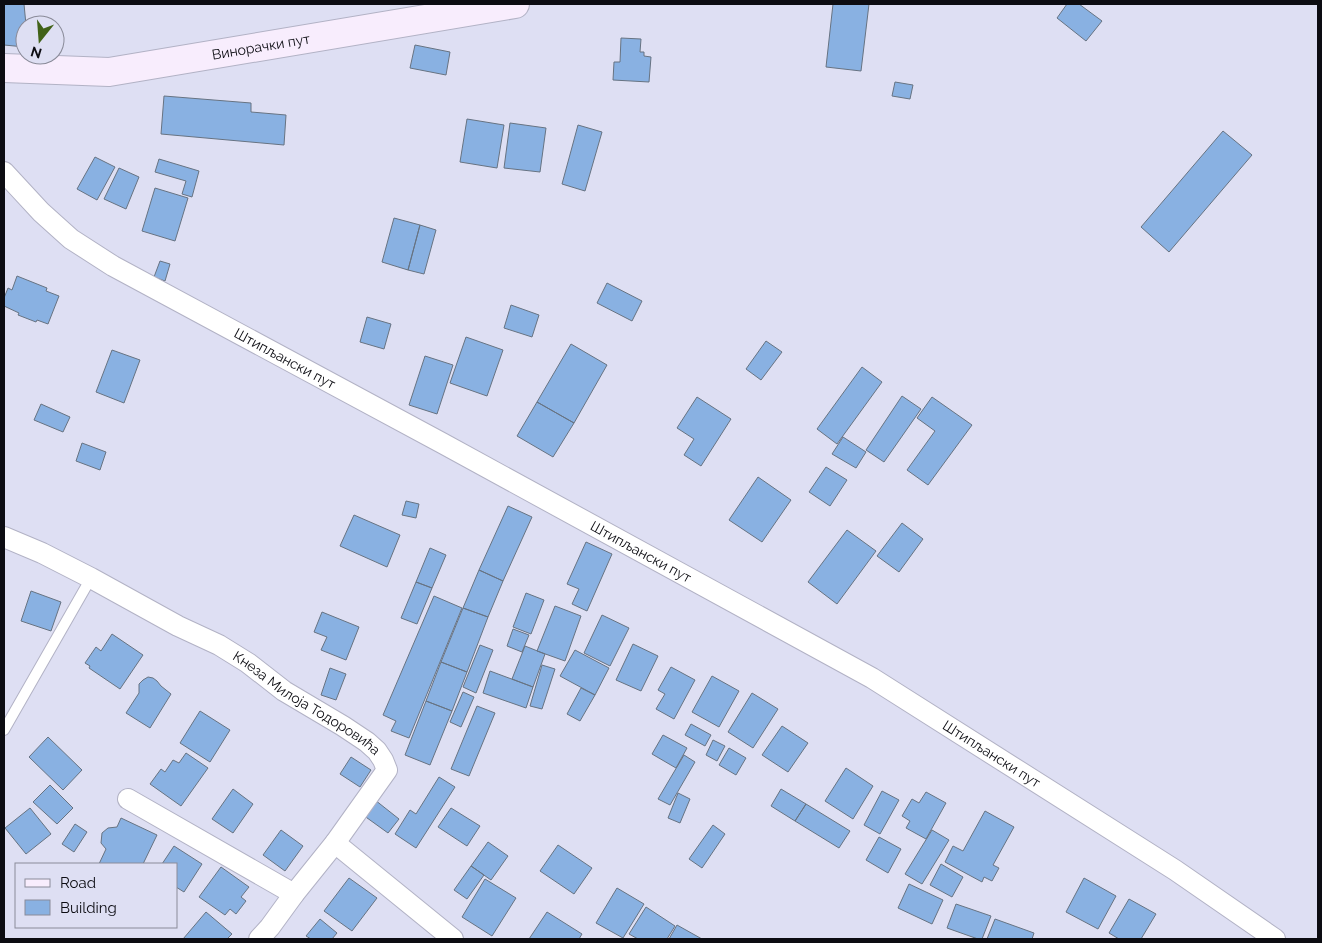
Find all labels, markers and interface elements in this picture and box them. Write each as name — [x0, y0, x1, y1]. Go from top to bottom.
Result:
north arrow — [15, 15, 65, 65]
street label: Винорачки пут — [211, 30, 311, 63]
text: N — [29, 43, 44, 62]
street label: Штипљански пут — [232, 325, 338, 392]
street label: Штипљански пут — [588, 518, 694, 586]
street label: Кнеза Милоја Тодоровића — [230, 648, 384, 758]
street label: Штипљански пут — [940, 717, 1044, 791]
legend — [15, 863, 178, 928]
text: Road — [60, 874, 96, 892]
text: Building — [60, 899, 117, 917]

